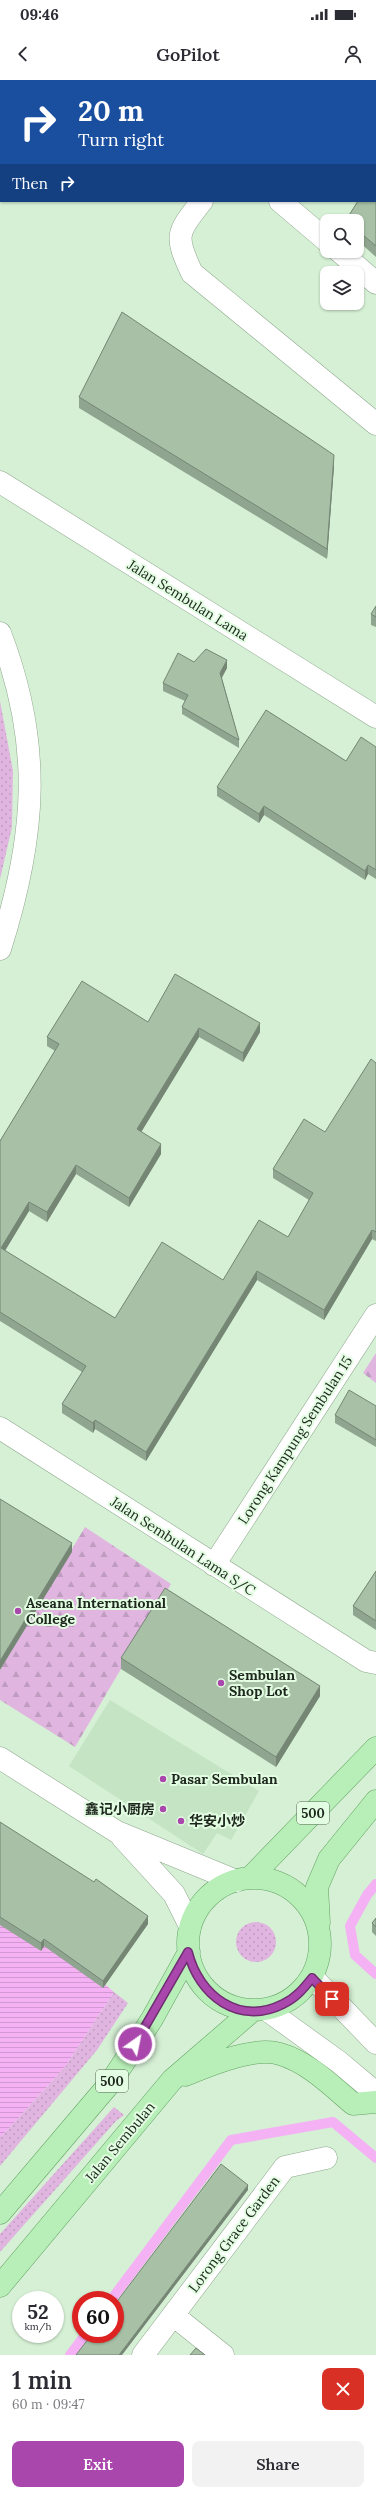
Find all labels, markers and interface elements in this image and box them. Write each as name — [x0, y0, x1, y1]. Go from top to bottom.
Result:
text: 09:46 — [20, 5, 59, 24]
icon: back — [12, 43, 34, 65]
text: GoPilot — [156, 43, 220, 66]
icon: person — [342, 43, 364, 65]
text: 20 m — [78, 93, 144, 129]
icon: right — [12, 96, 64, 148]
text: Turn right — [78, 128, 164, 151]
icon: right — [56, 172, 78, 194]
text: Then — [12, 174, 48, 193]
map controls — [320, 214, 364, 310]
button: search — [320, 214, 364, 258]
button: layers — [320, 266, 364, 310]
street label: Jalan Sembulan Lama — [124, 555, 252, 644]
street label: Lorong Kampung Sembulan 15 — [234, 1353, 356, 1527]
street label: Jalan Sembulan Lama S/C — [106, 1492, 259, 1600]
place label: Aseana International College — [26, 1594, 167, 1628]
marker: Aseana International College — [13, 1606, 23, 1616]
place label: Sembulan Shop Lot — [229, 1666, 295, 1700]
marker: Sembulan Shop Lot — [216, 1678, 226, 1688]
place label: Pasar Sembulan — [171, 1770, 278, 1788]
marker: Pasar Sembulan — [158, 1774, 168, 1784]
place label: 鑫记小厨房 — [85, 1800, 155, 1818]
road number: 500 — [297, 1802, 329, 1824]
marker: 鑫记小厨房 — [158, 1804, 168, 1814]
place label: 华安小炒 — [189, 1812, 245, 1830]
marker: 华安小炒 — [176, 1816, 186, 1826]
pin — [315, 1982, 349, 2016]
icon: arrive — [321, 1988, 343, 2010]
position arrow — [114, 2023, 156, 2065]
road number: 500 — [96, 2070, 128, 2092]
street label: Jalan Sembulan — [80, 2098, 159, 2187]
street label: Lorong Grace Garden — [184, 2172, 284, 2296]
speed limit sign: 60 — [72, 2291, 124, 2343]
text: 52 — [27, 2299, 49, 2324]
text: km/h — [24, 2320, 52, 2333]
text: 1 min — [12, 2365, 72, 2396]
button: close — [322, 2368, 364, 2410]
text: 60 m · 09:47 — [12, 2396, 85, 2413]
button: Exit — [12, 2441, 184, 2487]
button: Share — [192, 2441, 364, 2487]

